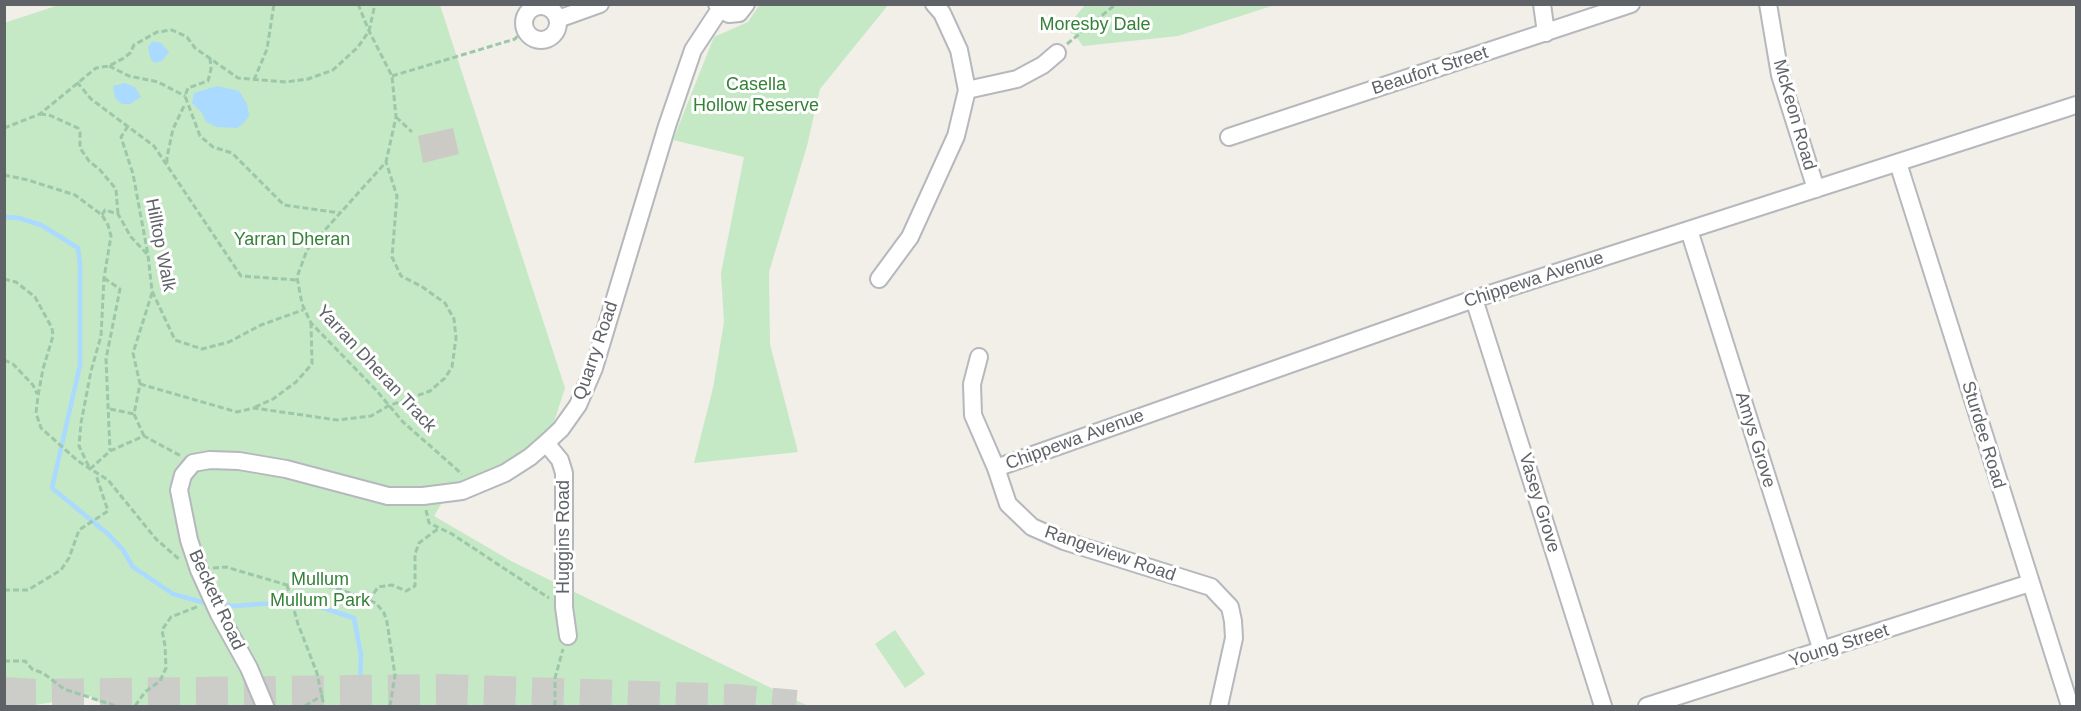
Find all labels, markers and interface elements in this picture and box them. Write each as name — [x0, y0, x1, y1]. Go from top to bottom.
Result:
park label: Moresby Dale — [1039, 14, 1151, 36]
street label: Beaufort Street — [1369, 42, 1491, 100]
street label: McKeon Road — [1768, 57, 1820, 173]
park label: Casella Hollow Reserve — [693, 74, 819, 116]
street label: Hilltop Walk — [140, 197, 180, 293]
park label: Yarran Dheran — [234, 229, 350, 251]
street label: Chippewa Avenue — [1461, 247, 1607, 313]
street label: Quarry Road — [569, 299, 623, 403]
street label: Yarran Dheran Track — [311, 301, 441, 437]
street label: Sturdee Road — [1956, 379, 2010, 491]
street label: Amys Grove — [1730, 389, 1780, 491]
street label: Chippewa Avenue — [1003, 405, 1147, 475]
street label: Vasey Grove — [1514, 451, 1564, 555]
street label: Huggins Road — [553, 480, 575, 594]
street label: Rangeview Road — [1042, 521, 1178, 587]
street label: Beckett Road — [183, 546, 249, 654]
park label: Mullum Mullum Park — [270, 569, 370, 612]
street label: Young Street — [1786, 620, 1892, 672]

